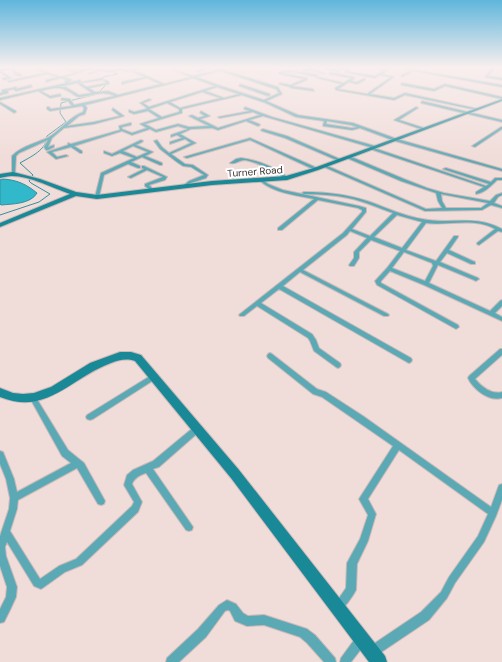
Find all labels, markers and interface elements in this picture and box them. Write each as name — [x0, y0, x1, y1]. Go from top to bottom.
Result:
street label: Turner Road — [227, 163, 283, 180]

